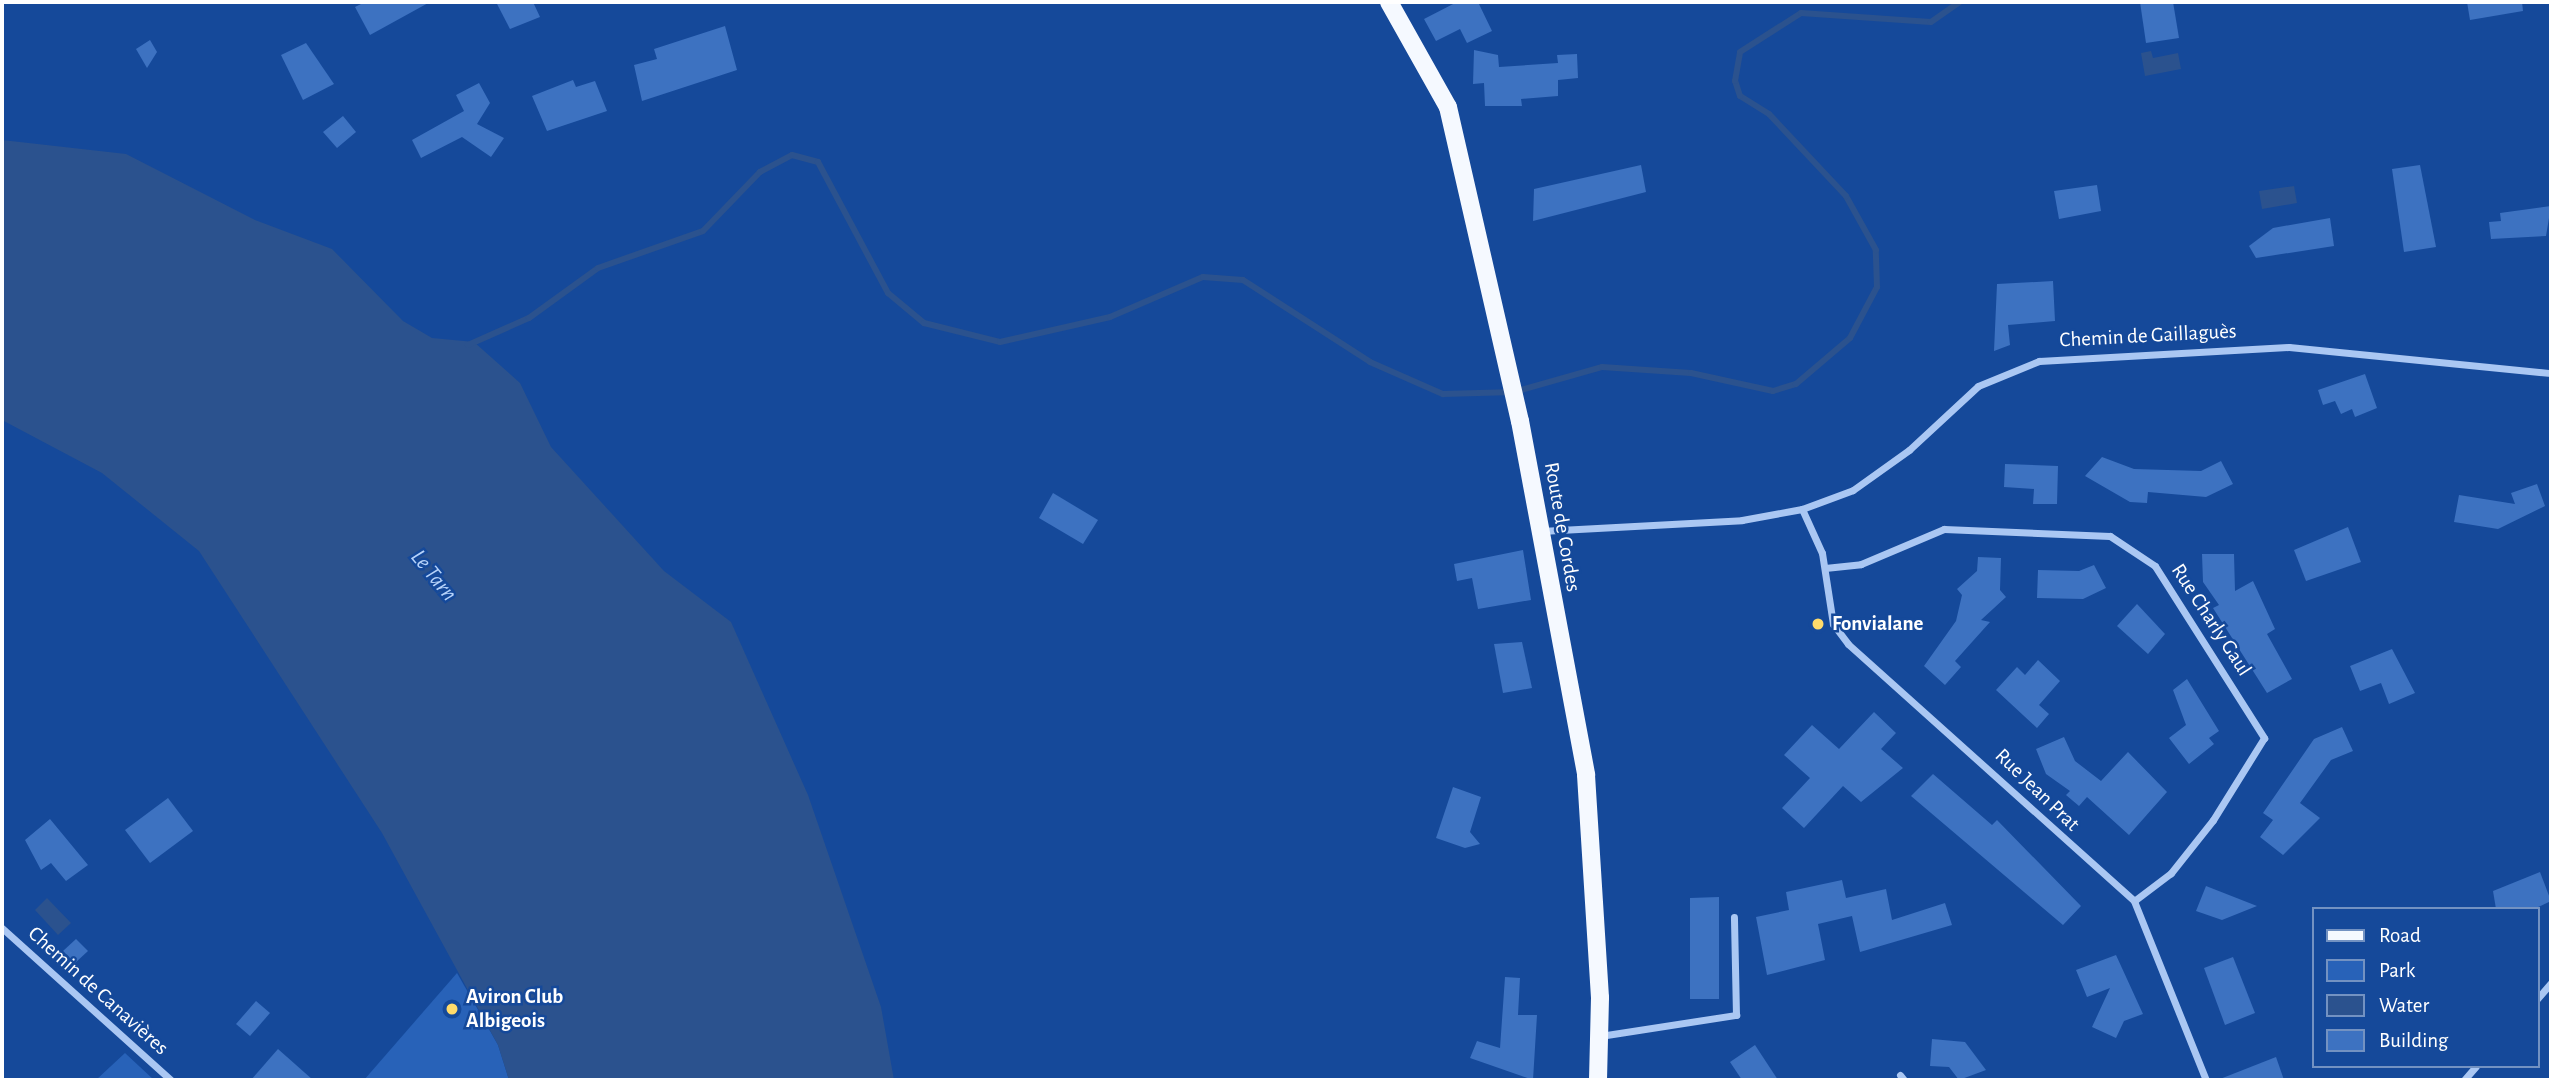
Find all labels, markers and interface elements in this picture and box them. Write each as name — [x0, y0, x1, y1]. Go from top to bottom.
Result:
street label: Chemin de Gaillaguès — [2059, 319, 2237, 353]
street label: Route de Cordes — [1538, 460, 1586, 594]
water label: Le Tarn — [404, 545, 462, 607]
street label: Rue Charly Gaul — [2165, 559, 2257, 681]
place label: Fonvialane — [1832, 611, 1924, 637]
marker: Fonvialane — [1810, 616, 1826, 632]
street label: Rue Jean Prat — [1989, 743, 2085, 837]
legend — [2312, 907, 2539, 1068]
street label: Chemin de Canavières — [23, 921, 173, 1061]
text: Road — [2379, 925, 2421, 946]
text: Park — [2379, 960, 2415, 981]
place label: Aviron Club Albigeois — [466, 984, 563, 1034]
text: Water — [2379, 995, 2429, 1016]
marker: Aviron Club Albigeois — [444, 1001, 460, 1017]
text: Building — [2379, 1030, 2448, 1051]

